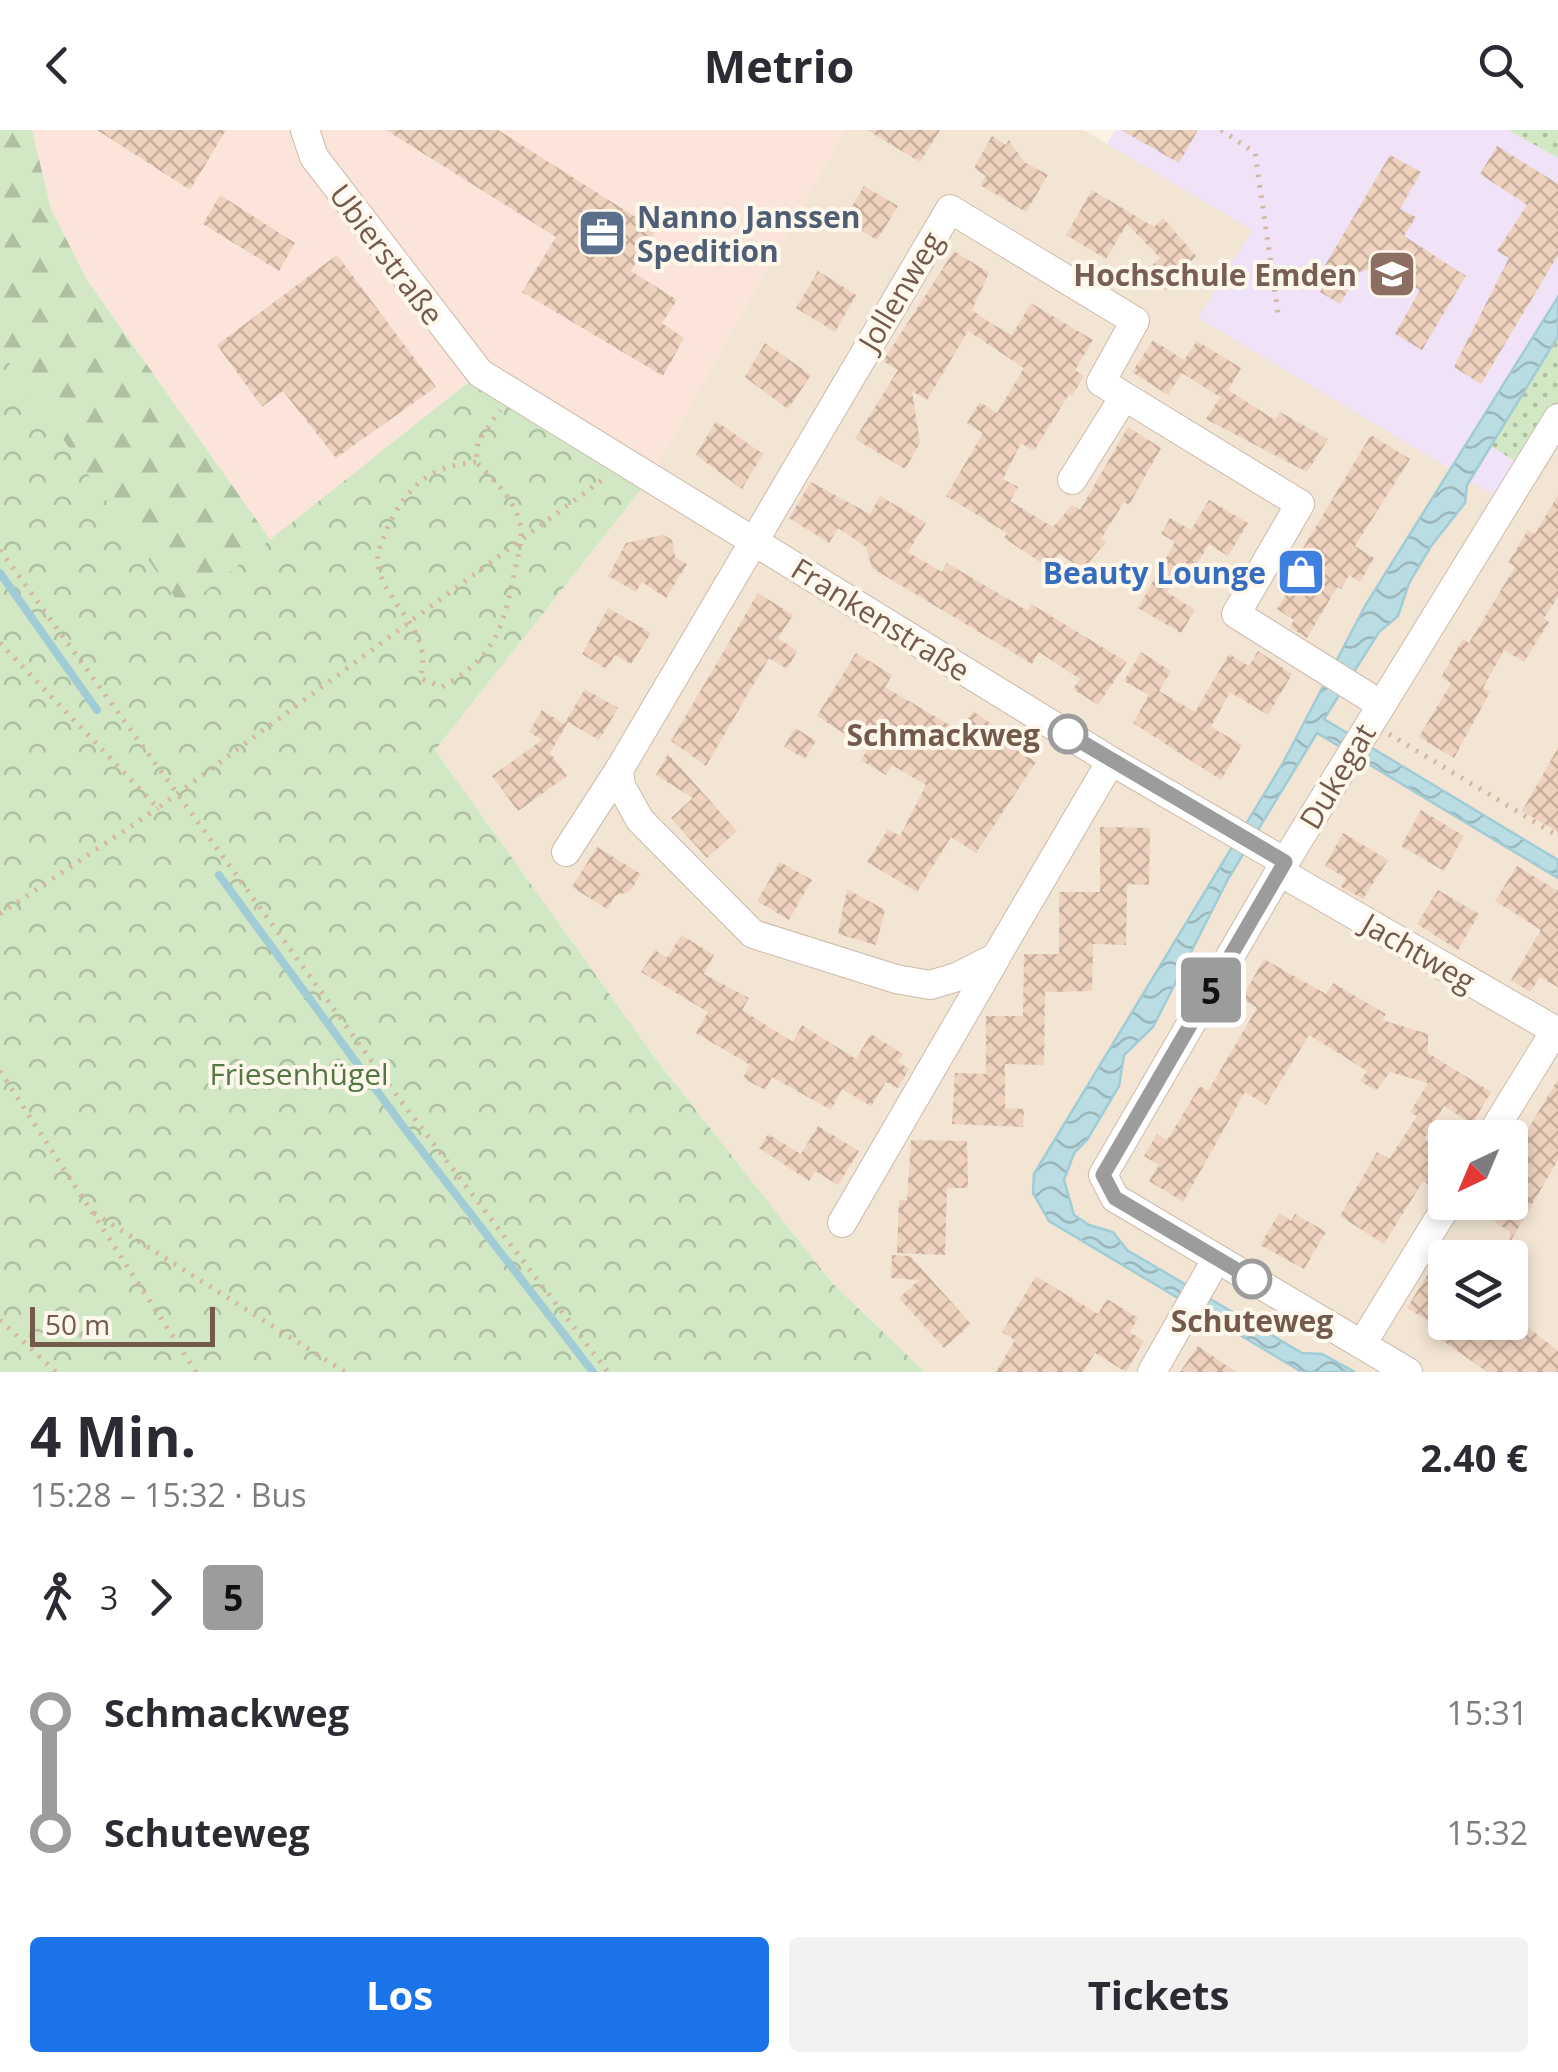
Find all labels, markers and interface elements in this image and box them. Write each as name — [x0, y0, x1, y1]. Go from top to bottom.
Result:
text: Metrio — [704, 35, 854, 96]
icon: back — [30, 38, 85, 93]
icon: search — [1473, 38, 1528, 93]
street label: Ubierstraße — [321, 175, 453, 333]
place label: Nanno Janssen Spedition — [637, 196, 860, 271]
office icon: Nanno Janssen Spedition — [576, 207, 628, 259]
street label: Jollenweg — [847, 223, 952, 361]
school or university icon: Hochschule Emden — [1366, 248, 1418, 300]
place label: Hochschule Emden — [1073, 254, 1357, 295]
shop icon: Beauty Lounge — [1275, 546, 1327, 598]
street label: Frankenstraße — [784, 548, 978, 690]
place label: Beauty Lounge — [1043, 552, 1266, 593]
place label: Schmackweg — [846, 714, 1040, 755]
marker: Schmackweg — [1049, 715, 1087, 753]
street label: Dukegat — [1289, 716, 1385, 836]
street label: Jachtweg — [1352, 902, 1483, 1001]
line badge: 5 — [1178, 958, 1244, 1022]
text: 5 — [1201, 967, 1221, 1014]
park label: Friesenhügel — [209, 1053, 389, 1094]
north arrow — [1428, 1120, 1528, 1220]
map controls — [1428, 1120, 1528, 1340]
button: layers — [1428, 1240, 1528, 1340]
marker: Schuteweg — [1233, 1260, 1271, 1298]
place label: Schuteweg — [1171, 1300, 1333, 1341]
scale bar — [30, 1302, 215, 1346]
text: 50 m — [45, 1305, 110, 1343]
text: 4 Min. — [30, 1398, 196, 1473]
text: 2.40 € — [1420, 1431, 1528, 1483]
text: 15:28 – 15:32 · Bus — [30, 1473, 306, 1516]
icon: walk — [30, 1570, 85, 1625]
icon: forward — [133, 1570, 188, 1625]
text: 5 — [223, 1574, 243, 1621]
text: 3 — [100, 1576, 118, 1619]
text: Schmackweg — [104, 1686, 349, 1738]
text: 15:31 — [1446, 1691, 1528, 1734]
text: Schuteweg — [104, 1806, 310, 1858]
text: 15:32 — [1446, 1811, 1528, 1854]
button: Los — [30, 1937, 769, 2052]
button: Tickets — [789, 1937, 1528, 2052]

